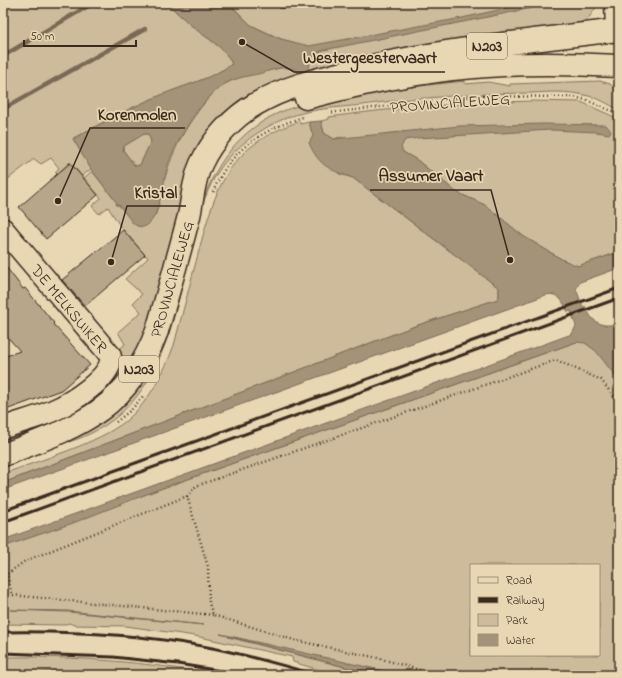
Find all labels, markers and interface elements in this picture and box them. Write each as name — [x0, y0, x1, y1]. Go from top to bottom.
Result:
scale bar — [24, 22, 136, 48]
text: 50 m — [30, 28, 54, 46]
road number: N203 — [467, 33, 507, 59]
callout: Westergeestervaart — [294, 43, 445, 72]
text: Westergeestervaart — [303, 46, 437, 73]
street label: PROVINCIALEWEG — [389, 88, 511, 120]
callout: Korenmolen — [90, 99, 185, 128]
text: Korenmolen — [98, 103, 177, 128]
callout: Assumer Vaart — [370, 161, 491, 190]
text: Assumer Vaart — [378, 164, 484, 189]
callout: Kristal — [127, 177, 186, 206]
text: Kristal — [135, 181, 178, 206]
street label: PROVINCIALEWEG — [145, 219, 201, 341]
street label: DE MELKSUIKER — [24, 259, 113, 359]
road number: N203 — [119, 356, 159, 382]
legend — [470, 564, 600, 656]
text: Road — [506, 572, 532, 590]
text: Railway — [506, 592, 545, 611]
text: Park — [506, 612, 528, 630]
text: Water — [506, 632, 535, 650]

